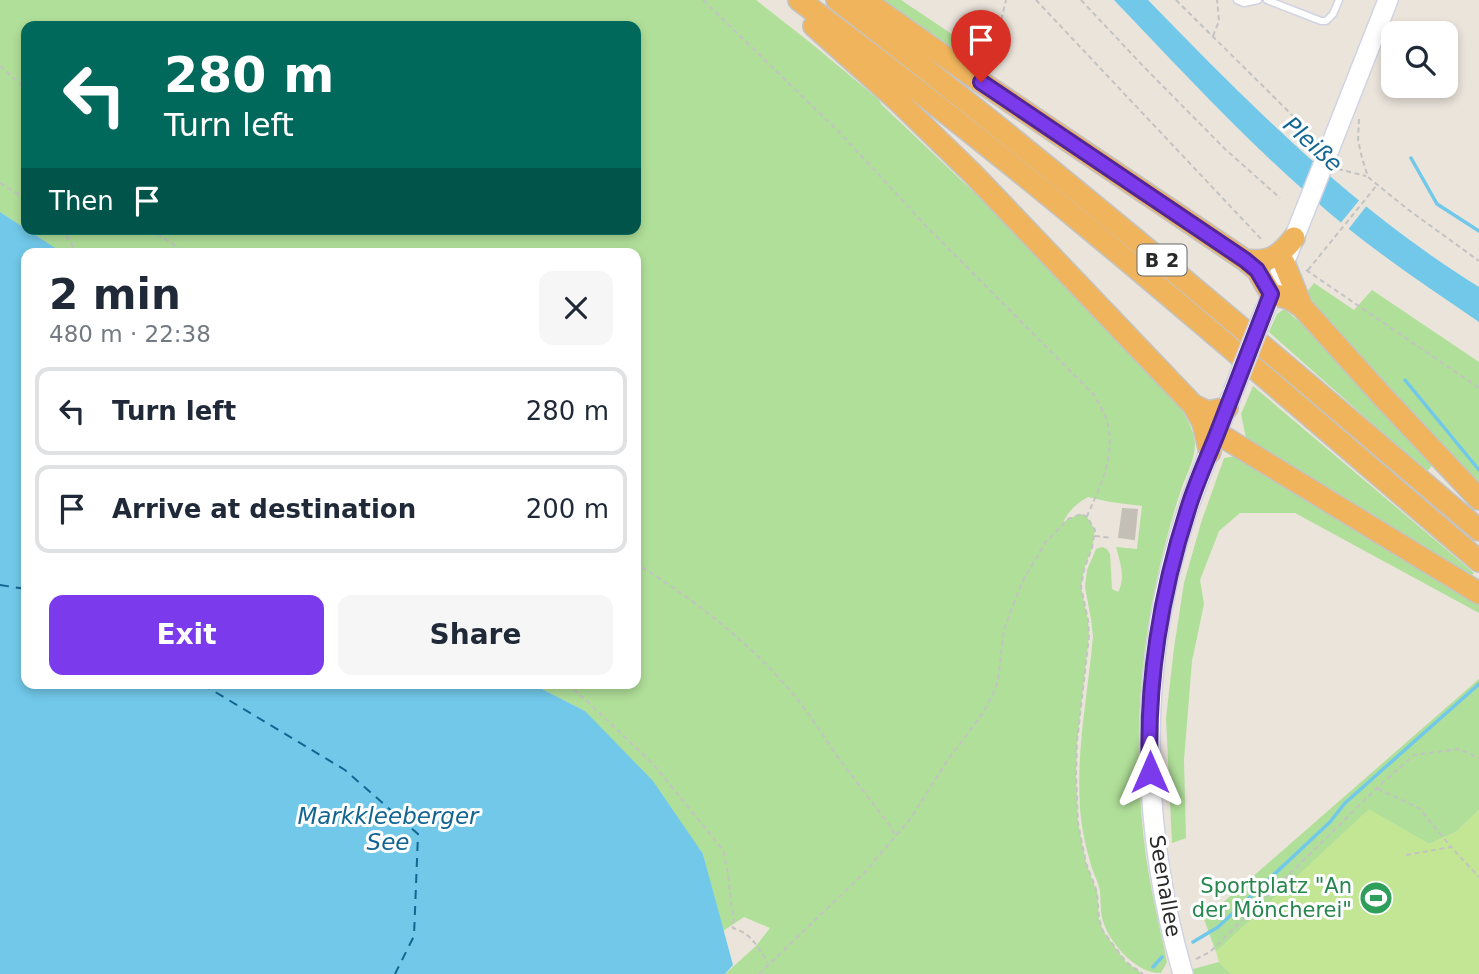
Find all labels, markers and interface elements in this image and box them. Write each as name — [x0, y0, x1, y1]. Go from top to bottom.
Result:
pin — [951, 10, 1011, 82]
icon: arrive — [962, 21, 1000, 59]
map controls — [1381, 21, 1458, 98]
button: search — [1381, 21, 1458, 98]
text: 280 m — [164, 47, 334, 104]
icon: left — [49, 49, 140, 140]
text: Turn left — [164, 106, 294, 144]
water label: Pleiße — [1278, 111, 1348, 177]
icon: arrive — [128, 182, 166, 220]
text: Then — [49, 186, 114, 216]
road number: B 2 — [1138, 244, 1186, 276]
text: 2 min — [49, 270, 181, 319]
button: close — [539, 271, 613, 345]
text: 480 m · 22:38 — [49, 321, 211, 347]
icon: left — [53, 392, 91, 430]
text: Turn left — [112, 396, 236, 426]
text: 280 m — [526, 396, 609, 426]
icon: arrive — [53, 490, 91, 528]
text: Arrive at destination — [112, 494, 416, 524]
text: 200 m — [526, 494, 609, 524]
button: Exit — [49, 595, 324, 675]
button: Share — [338, 595, 613, 675]
position arrow — [1113, 735, 1187, 809]
water label: Markkleeberger See — [297, 803, 480, 855]
street label: Seenallee — [1144, 833, 1186, 939]
place label: Sportplatz "An der Möncherei" — [1192, 874, 1352, 922]
sports icon: Sportplatz "An der Möncherei" — [1357, 879, 1395, 917]

